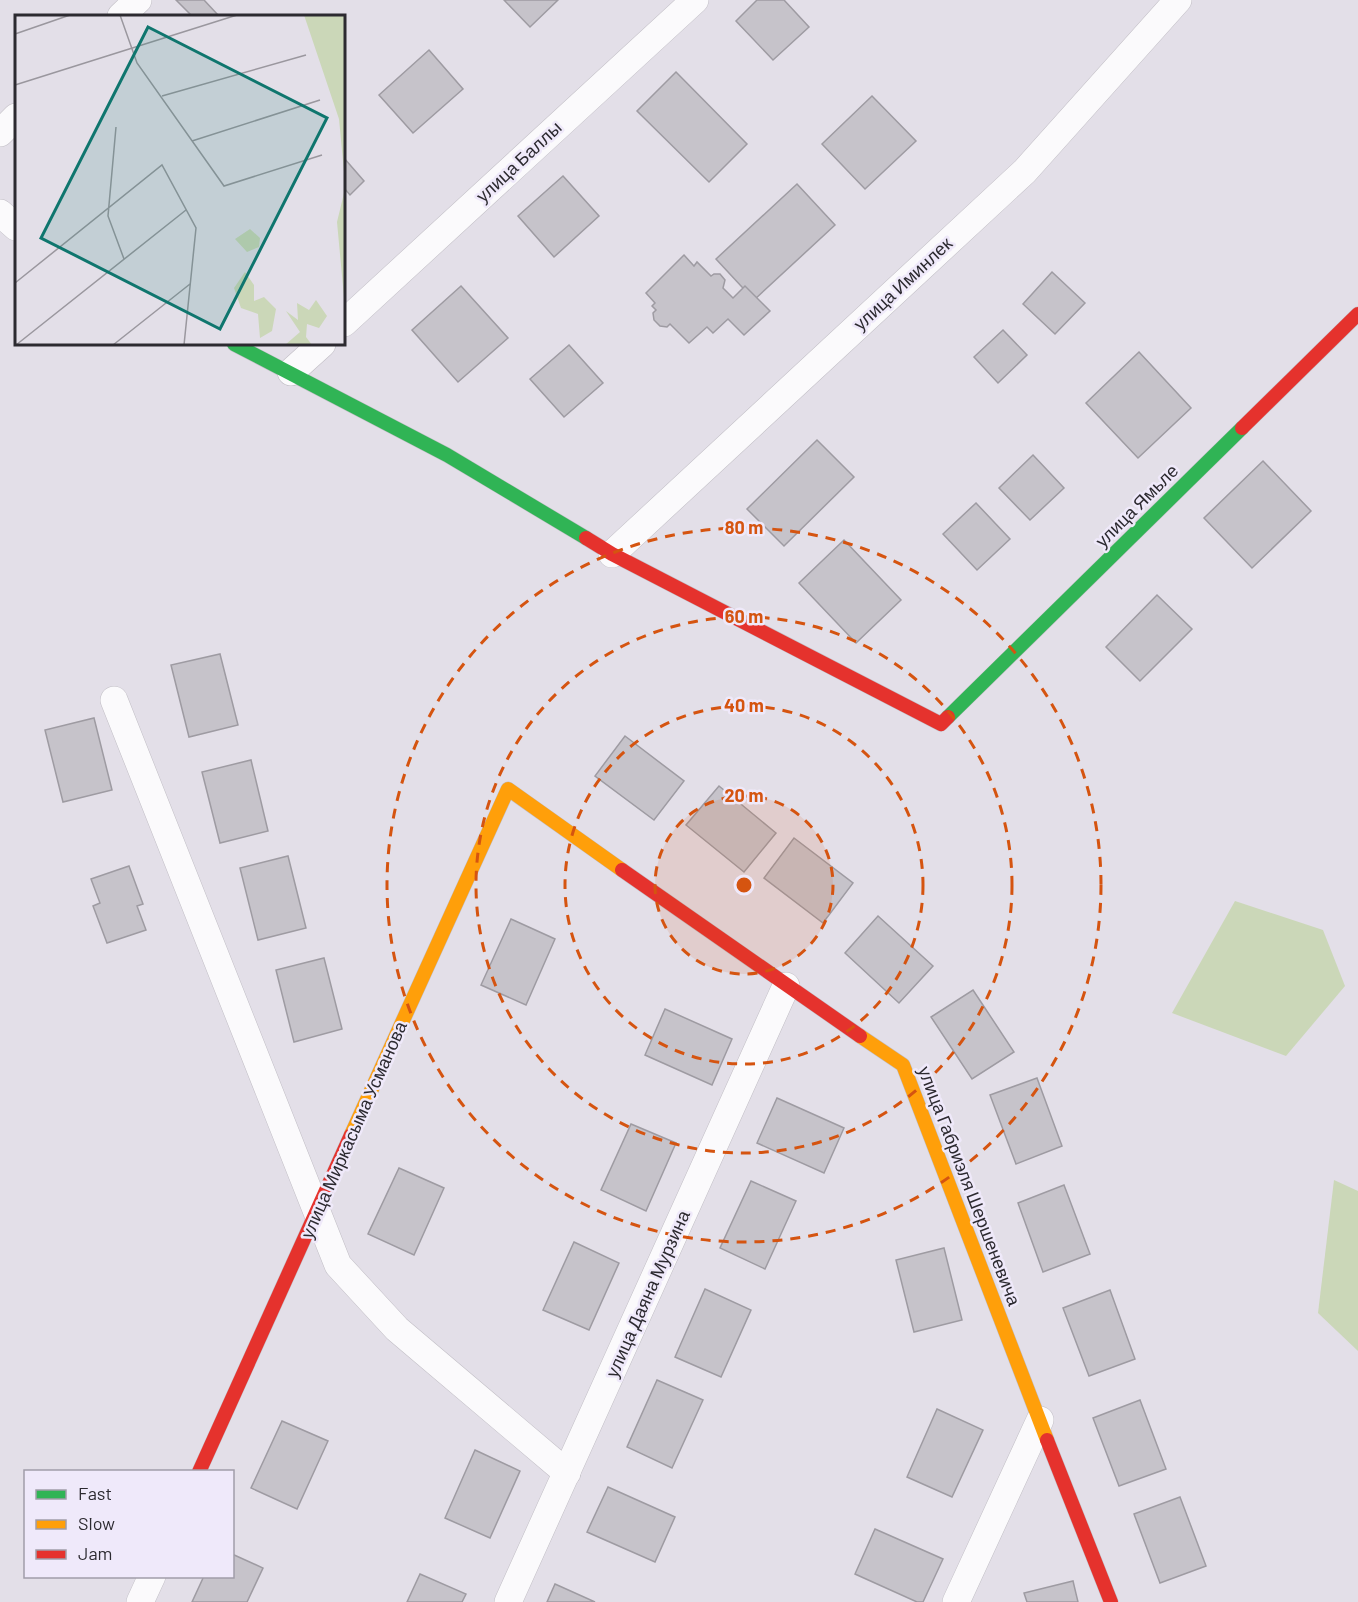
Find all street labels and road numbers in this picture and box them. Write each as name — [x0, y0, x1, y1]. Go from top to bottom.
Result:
street label: улица Баллы — [471, 116, 566, 206]
street label: улица Иминлек — [848, 232, 956, 335]
street label: улица Ямьле — [1090, 459, 1182, 551]
street label: улица Миркасыма Усманова — [295, 1017, 411, 1242]
street label: улица Габриэля Шершеневича — [914, 1063, 1026, 1309]
street label: улица Даяна Мурзина — [600, 1206, 694, 1381]

